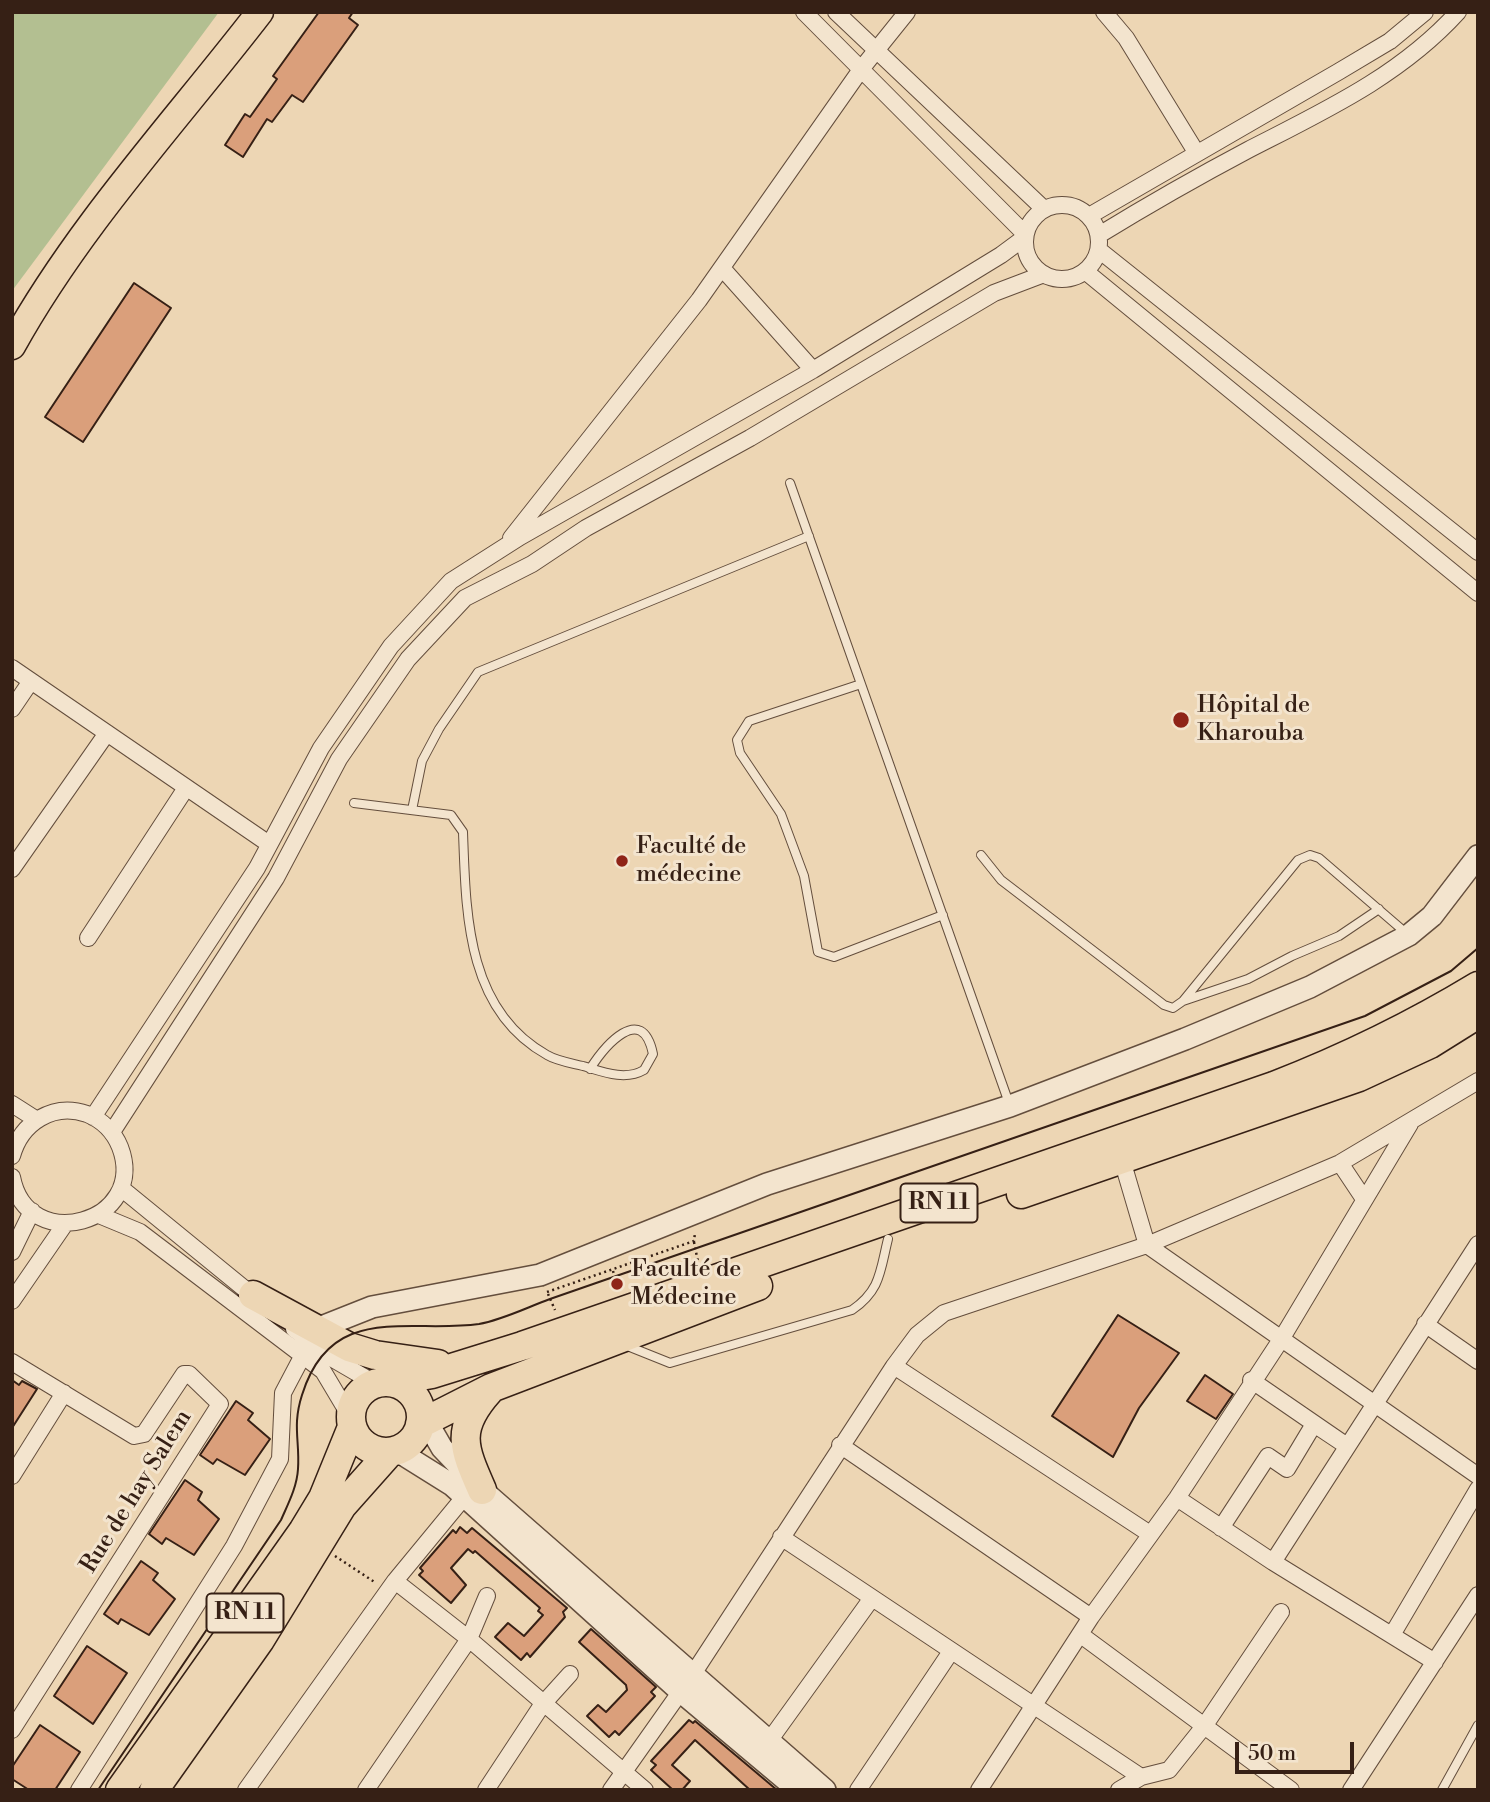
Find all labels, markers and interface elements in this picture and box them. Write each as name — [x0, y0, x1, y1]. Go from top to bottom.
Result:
place label: Hôpital de Kharouba — [1197, 692, 1310, 748]
marker: Hôpital de Kharouba — [1171, 710, 1191, 730]
place label: Faculté de médecine — [636, 833, 746, 889]
marker: Faculté de médecine — [614, 853, 630, 869]
road number: RN 11 — [900, 1184, 978, 1222]
place label: Faculté de Médecine — [631, 1256, 741, 1312]
marker: Faculté de Médecine — [609, 1276, 625, 1292]
street label: Rue de hay Salem — [75, 1405, 199, 1579]
road number: RN 11 — [206, 1594, 284, 1632]
scale bar — [1238, 1728, 1357, 1772]
text: 50 m — [1248, 1741, 1296, 1767]

